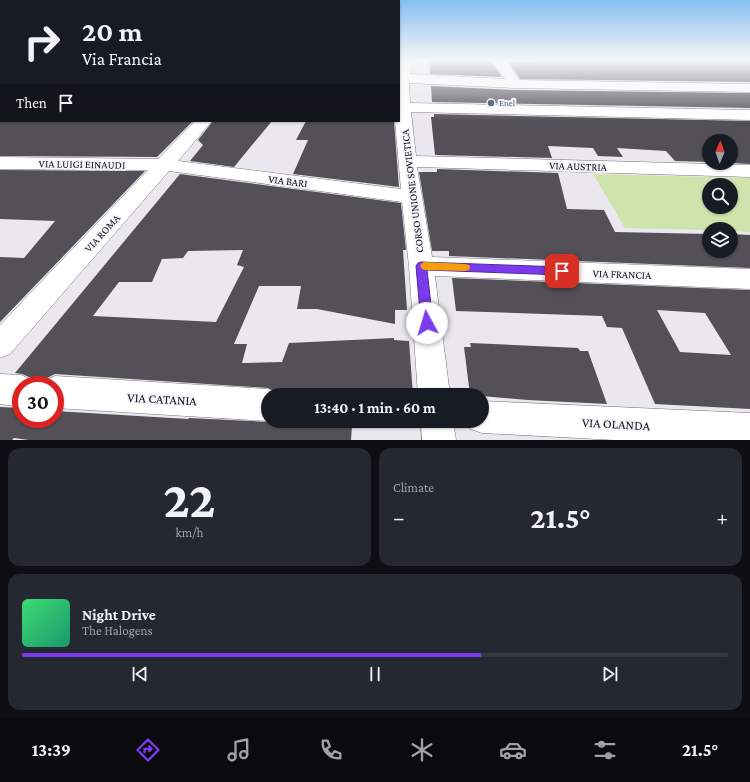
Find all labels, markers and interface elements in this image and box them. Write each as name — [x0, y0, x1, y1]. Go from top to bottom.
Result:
icon: right — [16, 16, 68, 68]
text: 20 m — [82, 16, 142, 47]
text: Via Francia — [82, 49, 162, 69]
icon: arrive — [55, 92, 77, 114]
text: Then — [16, 95, 47, 111]
marker: Enel — [486, 98, 496, 108]
place label: Enel — [499, 98, 516, 108]
street label: CORSO UNIONE SOVIETICA — [398, 128, 426, 254]
north arrow — [702, 134, 738, 170]
map controls — [702, 134, 738, 258]
street label: VIA LUIGI EINAUDI — [39, 157, 125, 171]
street label: VIA AUSTRIA — [549, 159, 608, 173]
street label: VIA BARI — [268, 173, 308, 189]
button: search — [702, 178, 738, 214]
street label: VIA ROMA — [82, 211, 123, 254]
button: layers — [702, 222, 738, 258]
pin — [545, 254, 579, 288]
icon: arrive — [551, 260, 573, 282]
street label: VIA FRANCIA — [592, 267, 652, 281]
position arrow — [406, 302, 448, 344]
speed limit sign: 30 — [12, 376, 64, 428]
street label: VIA CATANIA — [127, 390, 198, 408]
text: 13:40 · 1 min · 60 m — [314, 400, 436, 416]
street label: VIA OLANDA — [581, 415, 651, 433]
text: 22 — [163, 470, 216, 528]
text: Climate — [393, 480, 434, 495]
text: 21.5° — [530, 501, 591, 534]
text: − — [393, 505, 405, 530]
text: + — [716, 505, 728, 530]
text: km/h — [175, 525, 204, 540]
text: Night Drive — [82, 607, 156, 623]
text: The Halogens — [82, 623, 153, 638]
icon: previous — [129, 663, 151, 685]
icon: pause — [364, 663, 386, 685]
icon: next — [599, 663, 621, 685]
icon: directions — [134, 736, 162, 764]
icon: music — [225, 736, 253, 764]
icon: phone — [317, 736, 345, 764]
icon: climate — [408, 736, 436, 764]
icon: car — [499, 736, 527, 764]
icon: filters — [591, 736, 619, 764]
text: 13:39 — [32, 740, 71, 760]
text: 21.5° — [682, 740, 718, 760]

